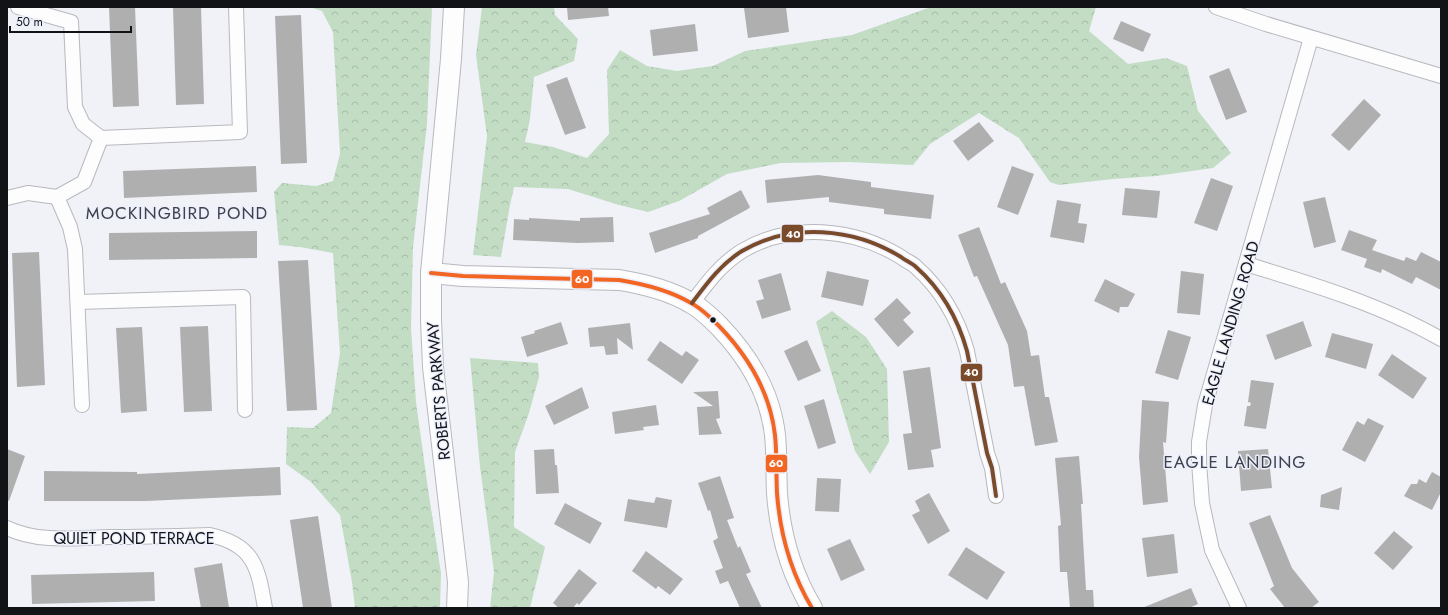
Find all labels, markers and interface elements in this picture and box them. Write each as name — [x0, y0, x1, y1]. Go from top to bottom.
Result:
scale bar — [10, 8, 131, 34]
text: 50 m — [16, 13, 43, 31]
district label: MOCKINGBIRD POND — [86, 201, 268, 225]
line badge: 40 — [781, 224, 804, 243]
text: 40 — [786, 226, 800, 242]
street label: EAGLE LANDING ROAD — [1196, 238, 1265, 408]
line badge: 60 — [571, 269, 593, 289]
text: 60 — [575, 271, 589, 287]
unlabelled marker — [708, 315, 718, 325]
street label: ROBERTS PARKWAY — [421, 321, 456, 461]
line badge: 40 — [960, 363, 983, 382]
text: 40 — [964, 364, 978, 380]
district label: EAGLE LANDING — [1164, 450, 1306, 474]
line badge: 60 — [765, 454, 788, 473]
text: 60 — [769, 455, 783, 471]
street label: QUIET POND TERRACE — [53, 527, 215, 550]

